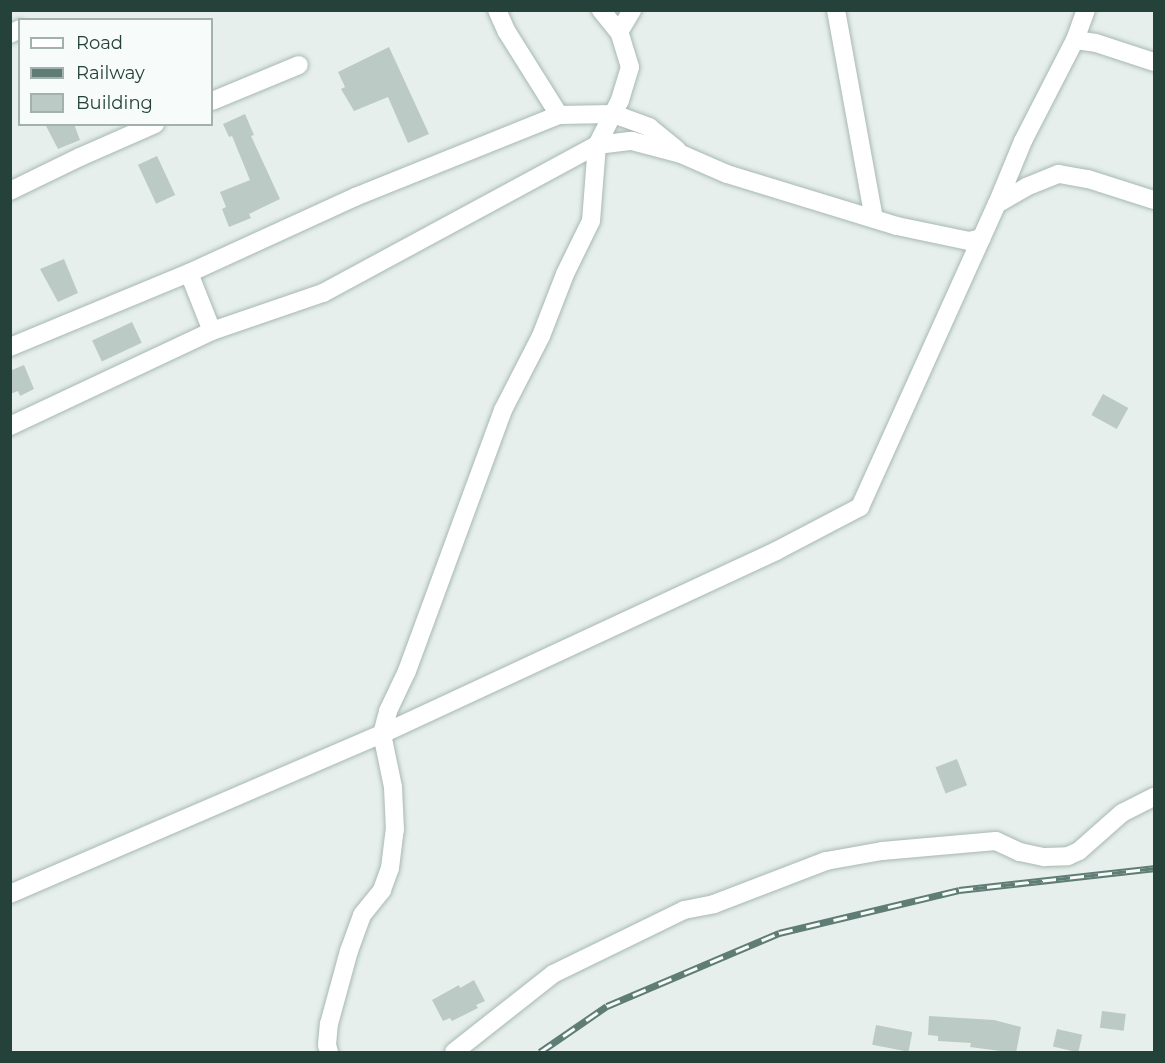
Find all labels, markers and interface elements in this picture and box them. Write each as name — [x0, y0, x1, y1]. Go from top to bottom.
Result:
legend — [18, 18, 213, 126]
text: Road — [76, 32, 123, 54]
text: Railway — [76, 62, 145, 84]
text: Building — [76, 92, 153, 114]

